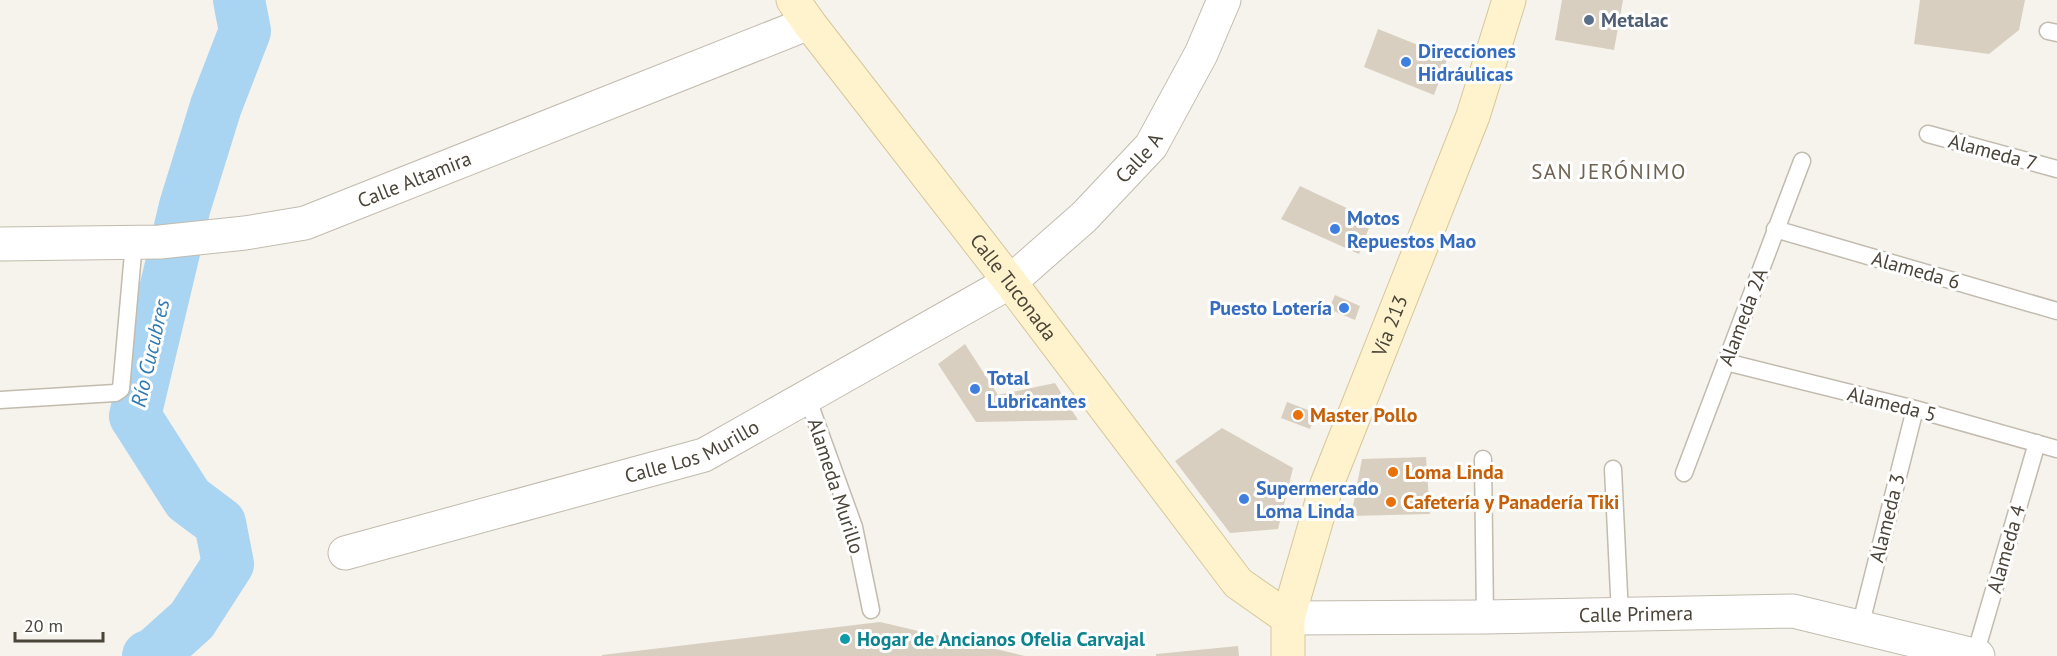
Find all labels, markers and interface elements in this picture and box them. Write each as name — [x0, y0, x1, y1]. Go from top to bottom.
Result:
place label: Metalac — [1601, 7, 1669, 33]
marker: Metalac — [1582, 13, 1596, 27]
place label: Direcciones Hidráulicas — [1418, 38, 1516, 87]
marker: Direcciones Hidráulicas — [1399, 55, 1413, 69]
street label: Calle A — [1110, 128, 1169, 189]
street label: Alameda 7 — [1946, 128, 2040, 176]
street label: Calle Altamira — [354, 145, 475, 214]
district label: SAN JERÓNIMO — [1531, 158, 1687, 185]
place label: Motos Repuestos Mao — [1347, 205, 1476, 254]
marker: Motos Repuestos Mao — [1328, 222, 1342, 236]
street label: Calle Tuconada — [964, 228, 1063, 346]
street label: Alameda 6 — [1869, 245, 1963, 295]
street label: Alameda 2A — [1712, 264, 1774, 369]
street label: Vía 213 — [1366, 291, 1414, 361]
place label: Puesto Lotería — [1209, 295, 1332, 321]
water label: Río Cucubres — [124, 296, 176, 410]
marker: Puesto Lotería — [1337, 301, 1351, 315]
place label: Total Lubricantes — [987, 365, 1086, 414]
street label: Alameda 5 — [1845, 380, 1939, 428]
marker: Total Lubricantes — [968, 382, 982, 396]
place label: Master Pollo — [1310, 402, 1418, 428]
marker: Master Pollo — [1291, 408, 1305, 422]
street label: Calle Los Murillo — [622, 413, 764, 489]
street label: Alameda Murillo — [802, 415, 870, 557]
place label: Loma Linda — [1405, 459, 1504, 485]
marker: Loma Linda — [1386, 465, 1400, 479]
street label: Alameda 3 — [1863, 471, 1911, 565]
place label: Supermercado Loma Linda — [1256, 475, 1379, 524]
place label: Cafetería y Panadería Tiki — [1403, 489, 1619, 515]
marker: Supermercado Loma Linda — [1237, 492, 1251, 506]
marker: Cafetería y Panadería Tiki — [1384, 495, 1398, 509]
street label: Alameda 4 — [1981, 502, 2031, 596]
street label: Calle Primera — [1579, 600, 1693, 628]
scale bar — [15, 605, 104, 643]
text: 20 m — [24, 614, 63, 637]
place label: Hogar de Ancianos Ofelia Carvajal — [857, 626, 1145, 652]
marker: Hogar de Ancianos Ofelia Carvajal — [838, 632, 852, 646]

